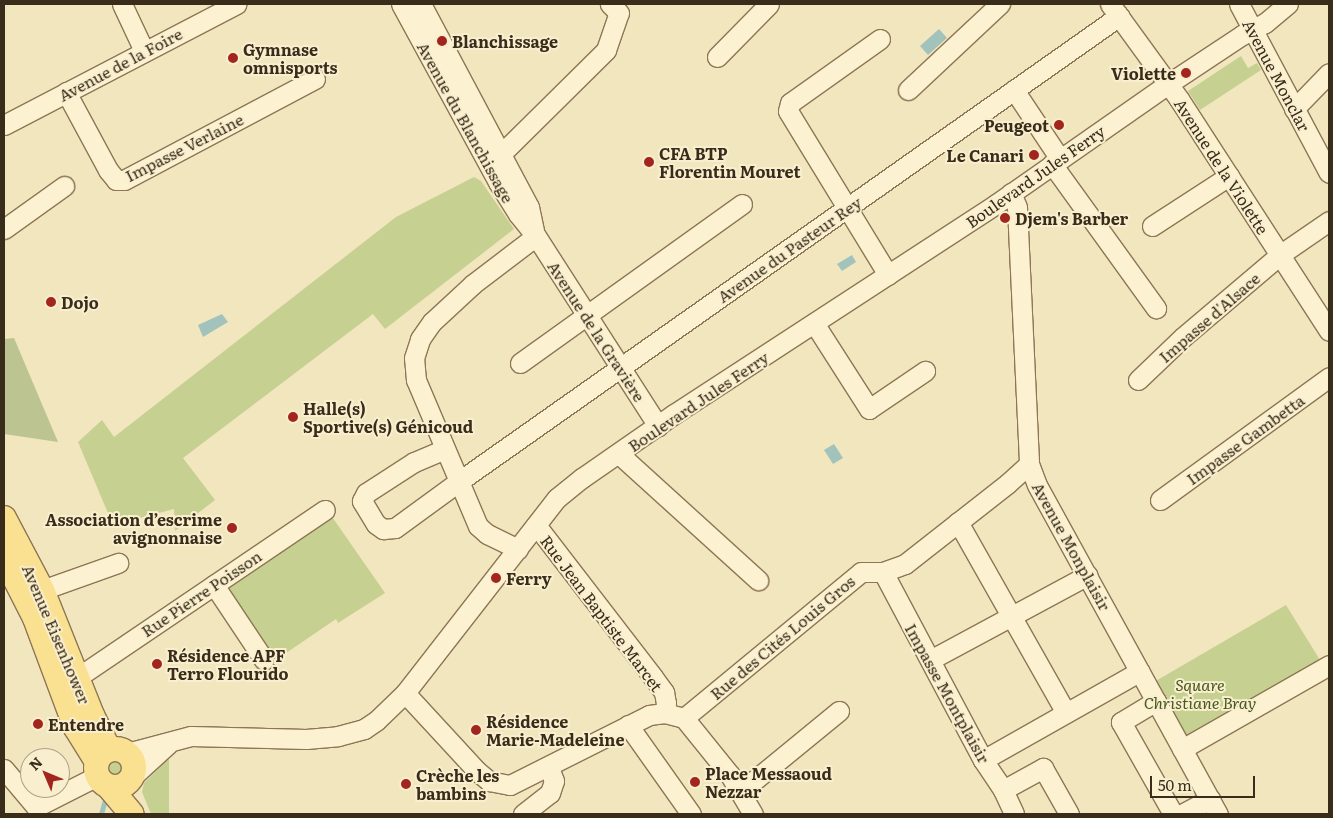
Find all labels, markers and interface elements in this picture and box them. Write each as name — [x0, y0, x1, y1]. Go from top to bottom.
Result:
street label: Avenue Monclar — [1239, 16, 1315, 134]
street label: Avenue de la Foire — [55, 23, 185, 105]
place label: Blanchissage — [452, 31, 558, 51]
marker: Blanchissage — [436, 35, 448, 47]
street label: Avenue du Blanchissage — [414, 38, 518, 206]
place label: Gymnase omnisports — [243, 39, 337, 77]
marker: Gymnase omnisports — [227, 52, 239, 64]
place label: Violette — [1111, 63, 1176, 83]
marker: Violette — [1180, 67, 1192, 79]
street label: Avenue de la Violette — [1171, 94, 1273, 238]
street label: Impasse Verlaine — [122, 109, 246, 185]
place label: Peugeot — [984, 115, 1049, 135]
marker: Peugeot — [1053, 119, 1065, 131]
street label: Boulevard Jules Ferry — [962, 121, 1108, 231]
place label: CFA BTP Florentin Mouret — [659, 143, 800, 181]
place label: Le Canari — [946, 145, 1024, 165]
marker: Le Canari — [1028, 149, 1040, 161]
marker: CFA BTP Florentin Mouret — [643, 156, 655, 168]
street label: Avenue du Pasteur Rey — [713, 192, 865, 306]
place label: Djem's Barber — [1015, 208, 1128, 228]
marker: Djem's Barber — [999, 212, 1011, 224]
street label: Avenue de la Gravière — [544, 257, 650, 405]
street label: Impasse d'Alsace — [1155, 268, 1263, 366]
place label: Dojo — [61, 292, 99, 312]
marker: Dojo — [45, 296, 57, 308]
street label: Boulevard Jules Ferry — [624, 347, 772, 455]
street label: Impasse Gambetta — [1182, 390, 1308, 488]
place label: Halle(s) Sportive(s) Génicoud — [303, 398, 473, 436]
marker: Halle(s) Sportive(s) Génicoud — [287, 411, 299, 423]
street label: Avenue Monplaisir — [1029, 478, 1115, 614]
place label: Association d’escrime avignonnaise — [45, 509, 222, 547]
marker: Association d’escrime avignonnaise — [226, 522, 238, 534]
street label: Rue Jean Baptiste Marcet — [537, 531, 667, 695]
street label: Rue Pierre Poisson — [137, 546, 265, 640]
street label: Avenue Eisenhower — [19, 561, 95, 707]
place label: Ferry — [506, 568, 551, 588]
street label: Rue des Cités Louis Gros — [706, 571, 858, 703]
marker: Ferry — [490, 572, 502, 584]
street label: Impasse Montplaisir — [902, 620, 994, 766]
place label: Résidence APF Terro Flourido — [167, 645, 289, 683]
marker: Résidence APF Terro Flourido — [151, 658, 163, 670]
park label: Square Christiane Bray — [1144, 674, 1256, 712]
place label: Résidence Marie-Madeleine — [486, 711, 624, 749]
place label: Entendre — [48, 714, 124, 734]
marker: Entendre — [32, 718, 44, 730]
marker: Résidence Marie-Madeleine — [470, 724, 482, 736]
north arrow — [20, 748, 70, 798]
text: N — [24, 752, 46, 774]
place label: Place Messaoud Nezzar — [705, 763, 832, 801]
place label: Crèche les bambins — [416, 765, 499, 803]
scale bar — [1153, 766, 1258, 798]
text: 50 m — [1158, 773, 1192, 796]
marker: Place Messaoud Nezzar — [689, 776, 701, 788]
marker: Crèche les bambins — [400, 778, 412, 790]

